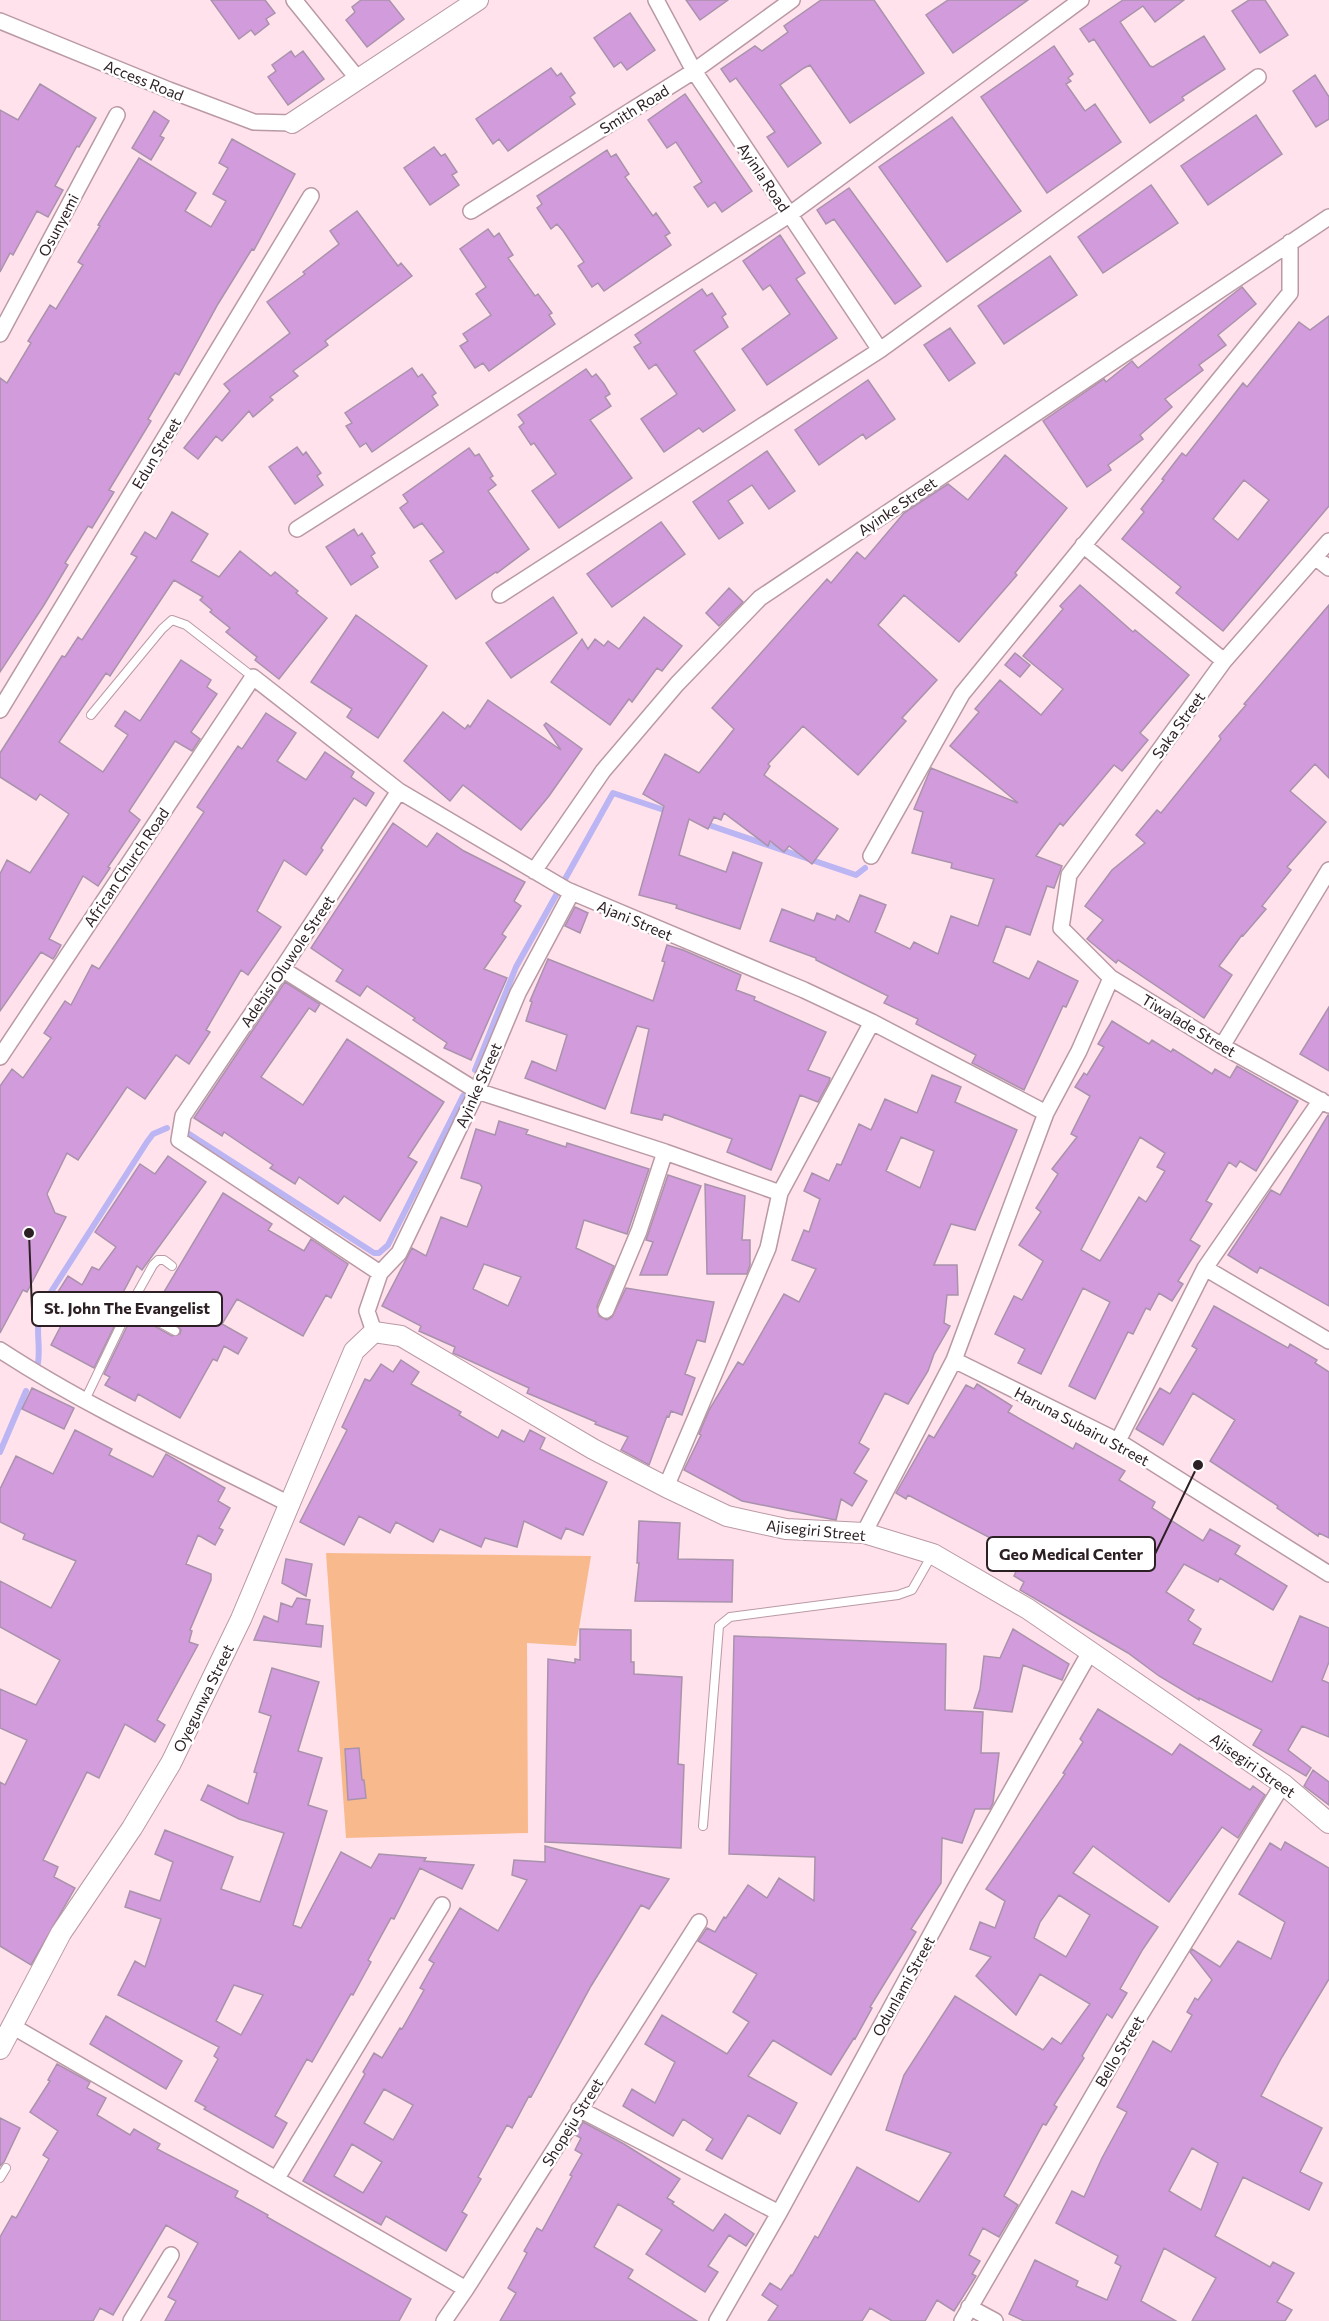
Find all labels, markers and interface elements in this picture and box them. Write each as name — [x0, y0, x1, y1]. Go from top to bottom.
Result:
street label: Access Road — [102, 56, 186, 104]
street label: Smith Road — [596, 81, 672, 137]
street label: Ayinla Road — [734, 139, 794, 215]
street label: Osunyemi — [34, 191, 82, 259]
street label: Edun Street — [128, 414, 184, 492]
street label: Ayinke Street — [854, 473, 940, 539]
street label: Saka Street — [1148, 688, 1208, 762]
street label: African Church Road — [80, 804, 172, 930]
street label: Adebisi Oluwole Street — [236, 892, 338, 1030]
street label: Ajani Street — [595, 896, 675, 944]
street label: Tiwalade Street — [1139, 990, 1239, 1060]
street label: Ayinke Street — [451, 1040, 505, 1130]
callout: St. John The Evangelist — [32, 1292, 222, 1326]
text: St. John The Evangelist — [44, 1298, 210, 1317]
street label: Haruna Subairu Street — [1011, 1383, 1153, 1469]
street label: Ajisegiri Street — [765, 1516, 867, 1544]
callout: Geo Medical Center — [987, 1537, 1155, 1571]
text: Geo Medical Center — [999, 1544, 1143, 1563]
street label: Oyegunwa Street — [169, 1641, 237, 1755]
street label: Ajisegiri Street — [1207, 1729, 1299, 1801]
street label: Odunlami Street — [868, 1933, 938, 2039]
street label: Bello Street — [1091, 2012, 1147, 2090]
street label: Shopeju Street — [538, 2075, 606, 2169]

